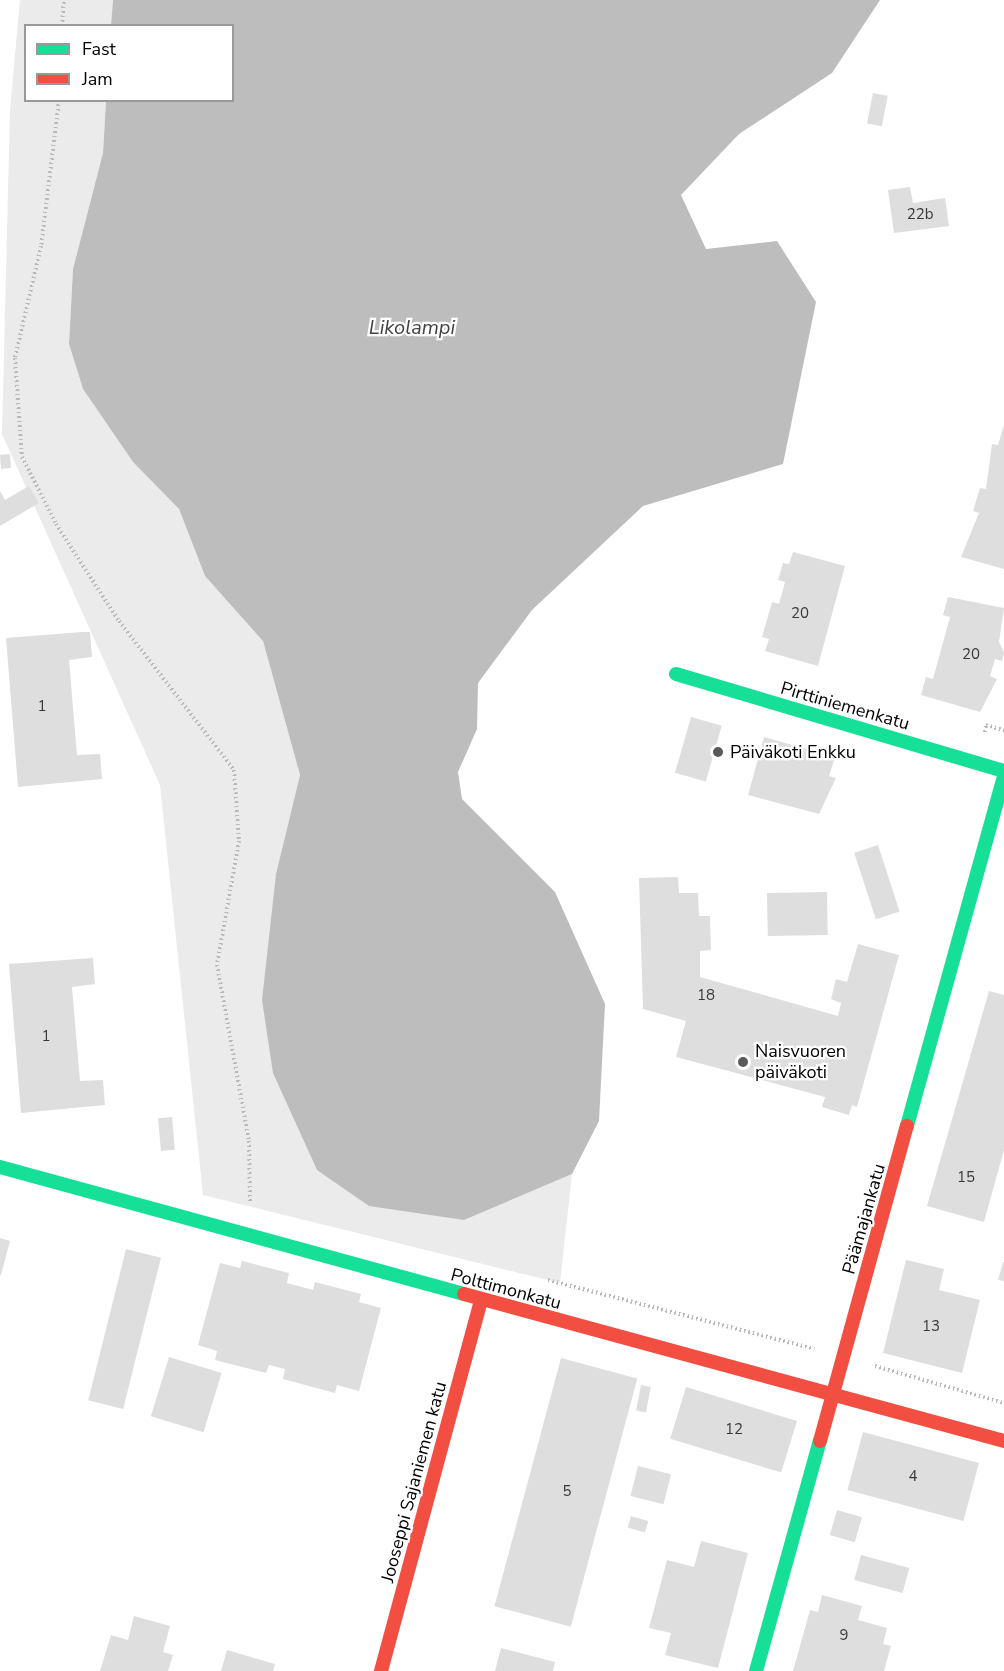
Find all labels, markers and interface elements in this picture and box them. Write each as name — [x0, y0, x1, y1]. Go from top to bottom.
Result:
legend — [24, 24, 234, 102]
text: Fast — [82, 37, 116, 61]
text: Jam — [82, 67, 113, 91]
house number: 22b — [907, 206, 933, 224]
water label: Likolampi — [369, 315, 455, 339]
house number: 20 — [791, 605, 809, 623]
house number: 20 — [962, 646, 980, 664]
street label: Pirttiniemenkatu — [778, 677, 912, 735]
house number: 1 — [38, 698, 46, 716]
place label: Päiväkoti Enkku — [730, 741, 856, 763]
marker: Päiväkoti Enkku — [711, 745, 725, 759]
house number: 18 — [697, 987, 715, 1005]
house number: 1 — [42, 1028, 50, 1046]
place label: Naisvuoren päiväkoti — [755, 1041, 846, 1084]
marker: Naisvuoren päiväkoti — [736, 1055, 750, 1069]
street label: Päämajankatu — [838, 1161, 890, 1277]
house number: 15 — [957, 1169, 975, 1187]
street label: Polttimonkatu — [449, 1264, 563, 1314]
house number: 13 — [922, 1318, 940, 1336]
street label: Jooseppi Sajaniemen katu — [377, 1379, 451, 1585]
house number: 12 — [725, 1421, 743, 1439]
house number: 4 — [909, 1468, 917, 1486]
house number: 5 — [563, 1483, 571, 1501]
house number: 9 — [840, 1627, 848, 1645]

